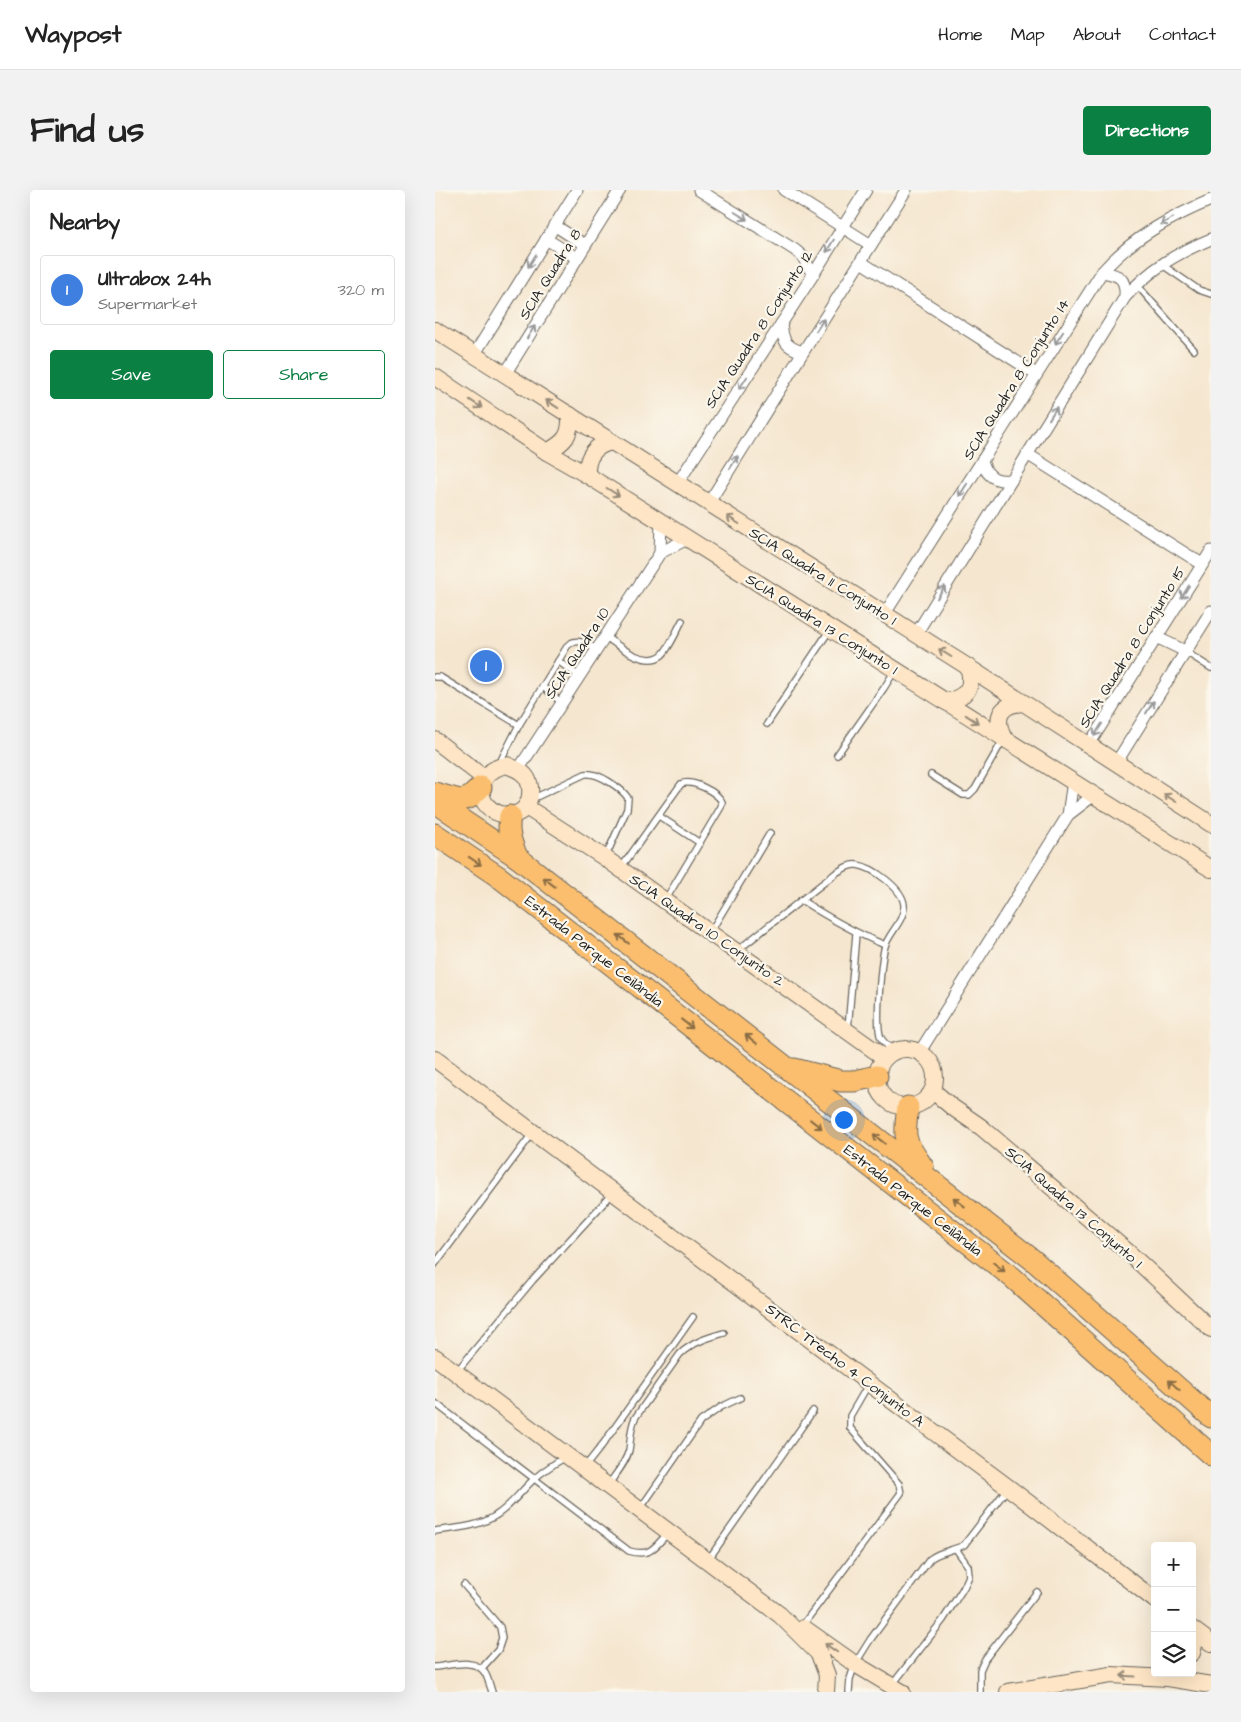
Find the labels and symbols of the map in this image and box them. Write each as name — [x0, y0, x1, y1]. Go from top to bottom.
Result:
one-way arrow — [733, 211, 747, 221]
one-way arrow — [1160, 216, 1175, 226]
street label: SCIA Quadra 8 — [514, 225, 587, 324]
one-way arrow — [825, 239, 835, 253]
street label: SCIA Quadra 8 Conjunto 12 — [700, 246, 819, 412]
one-way arrow — [527, 253, 537, 267]
street label: SCIA Quadra 8 Conjunto 14 — [958, 295, 1075, 464]
one-way arrow — [815, 318, 825, 332]
one-way arrow — [526, 326, 536, 340]
one-way arrow — [1054, 331, 1064, 345]
one-way arrow — [738, 376, 748, 390]
one-way arrow — [546, 398, 560, 408]
one-way arrow — [468, 400, 482, 410]
one-way arrow — [1048, 406, 1058, 420]
one-way arrow — [729, 456, 739, 470]
one-way arrow — [958, 483, 968, 497]
one-way arrow — [605, 487, 619, 497]
one-way arrow — [727, 514, 741, 524]
street label: SCIA Quadra 11 Conjunto 1 — [745, 522, 901, 630]
street label: SCIA Quadra 8 Conjunto 15 — [1074, 562, 1191, 732]
street label: SCIA Quadra 13 Conjunto 1 — [742, 569, 902, 680]
one-way arrow — [1179, 585, 1190, 599]
one-way arrow — [937, 586, 947, 600]
street label: SCIA Quadra 10 — [540, 603, 615, 703]
pin: 1 — [470, 647, 502, 685]
one-way arrow — [939, 647, 953, 657]
one-way arrow — [1146, 701, 1156, 715]
one-way arrow — [965, 713, 979, 724]
one-way arrow — [1093, 722, 1103, 736]
one-way arrow — [1163, 793, 1177, 803]
one-way arrow — [468, 857, 482, 867]
street label: SCIA Quadra 10 Conjunto 2 — [625, 869, 789, 992]
one-way arrow — [543, 877, 556, 888]
street label: Estrada Parque Ceilândia — [520, 891, 668, 1012]
one-way arrow — [616, 934, 629, 945]
one-way arrow — [681, 1019, 694, 1030]
one-way arrow — [745, 1034, 758, 1045]
your location — [831, 1107, 857, 1133]
one-way arrow — [809, 1119, 822, 1130]
one-way arrow — [873, 1134, 886, 1145]
street label: Estrada Parque Ceilândia — [839, 1140, 987, 1261]
street label: SCIA Quadra 13 Conjunto 1 — [1000, 1142, 1147, 1273]
one-way arrow — [953, 1196, 966, 1207]
one-way arrow — [992, 1262, 1005, 1273]
street label: STRC Trecho 4 Conjunto A — [761, 1299, 929, 1432]
one-way arrow — [1168, 1379, 1181, 1391]
one-way arrow — [825, 1642, 839, 1653]
one-way arrow — [1120, 1671, 1136, 1680]

